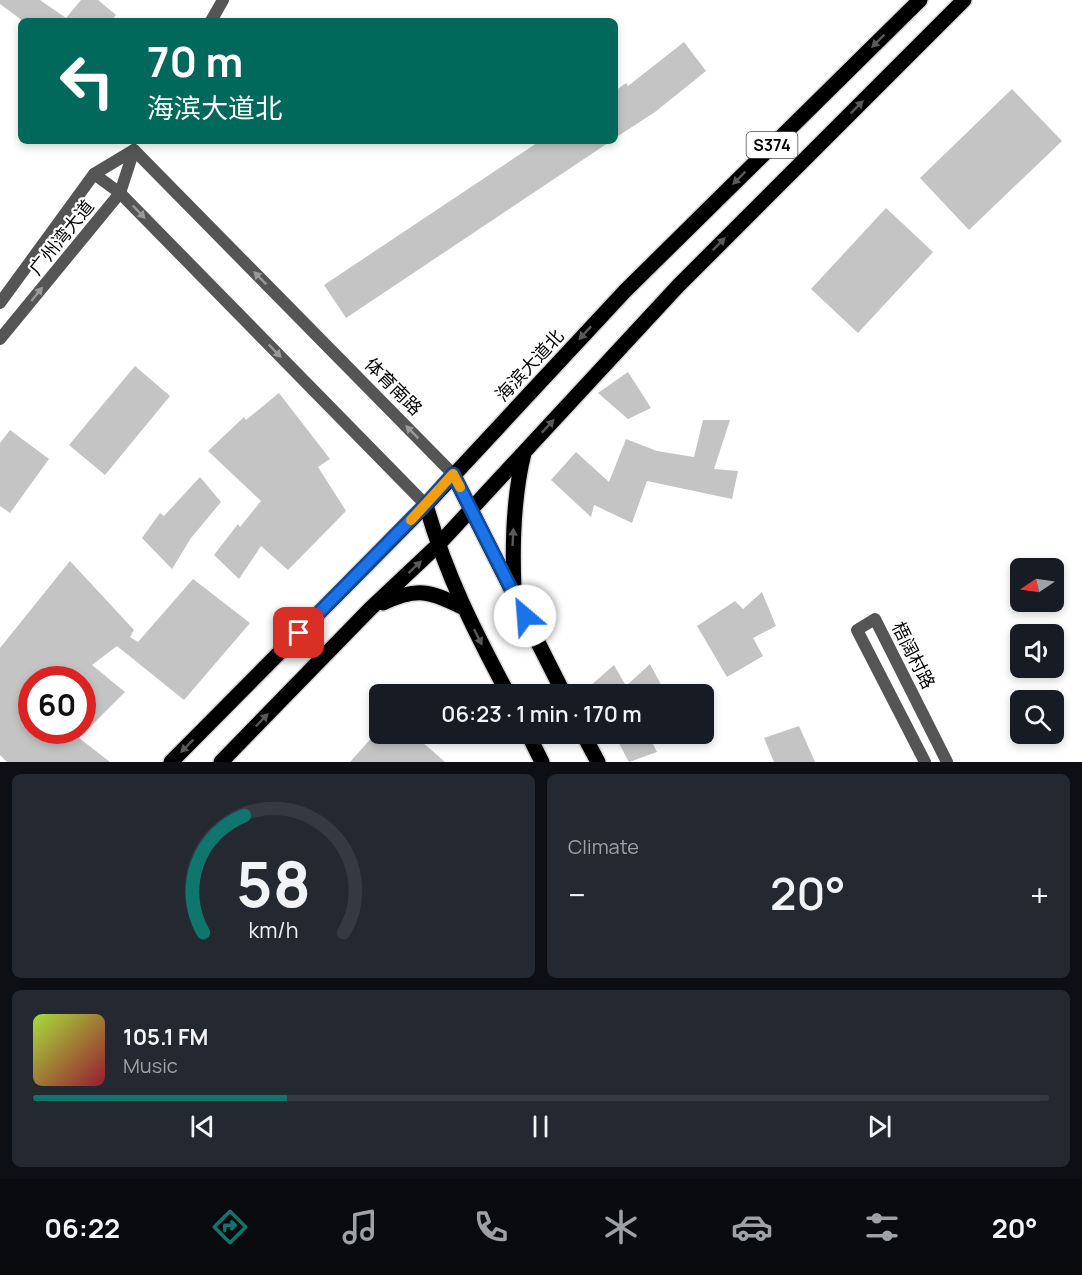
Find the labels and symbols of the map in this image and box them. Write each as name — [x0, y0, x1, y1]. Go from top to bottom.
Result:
one-way arrow — [871, 34, 885, 48]
one-way arrow — [850, 100, 864, 114]
road number: S374 — [746, 132, 798, 158]
one-way arrow — [732, 171, 747, 185]
street label: 广州湾大道 — [23, 194, 99, 280]
one-way arrow — [131, 204, 145, 218]
one-way arrow — [712, 238, 726, 252]
one-way arrow — [254, 272, 268, 286]
one-way arrow — [30, 287, 43, 302]
street label: 海滨大道北 — [490, 324, 568, 406]
one-way arrow — [578, 326, 592, 341]
one-way arrow — [268, 343, 282, 357]
street label: 体育南路 — [360, 352, 428, 420]
one-way arrow — [541, 418, 555, 433]
one-way arrow — [405, 425, 419, 440]
one-way arrow — [508, 528, 517, 547]
north arrow — [1010, 558, 1064, 612]
one-way arrow — [407, 561, 421, 575]
position arrow — [493, 584, 557, 648]
pin — [273, 607, 324, 658]
street label: 梧阔村路 — [887, 617, 941, 693]
one-way arrow — [473, 629, 483, 646]
speed limit sign: 60 — [18, 666, 96, 744]
one-way arrow — [254, 714, 268, 728]
one-way arrow — [181, 738, 195, 752]

